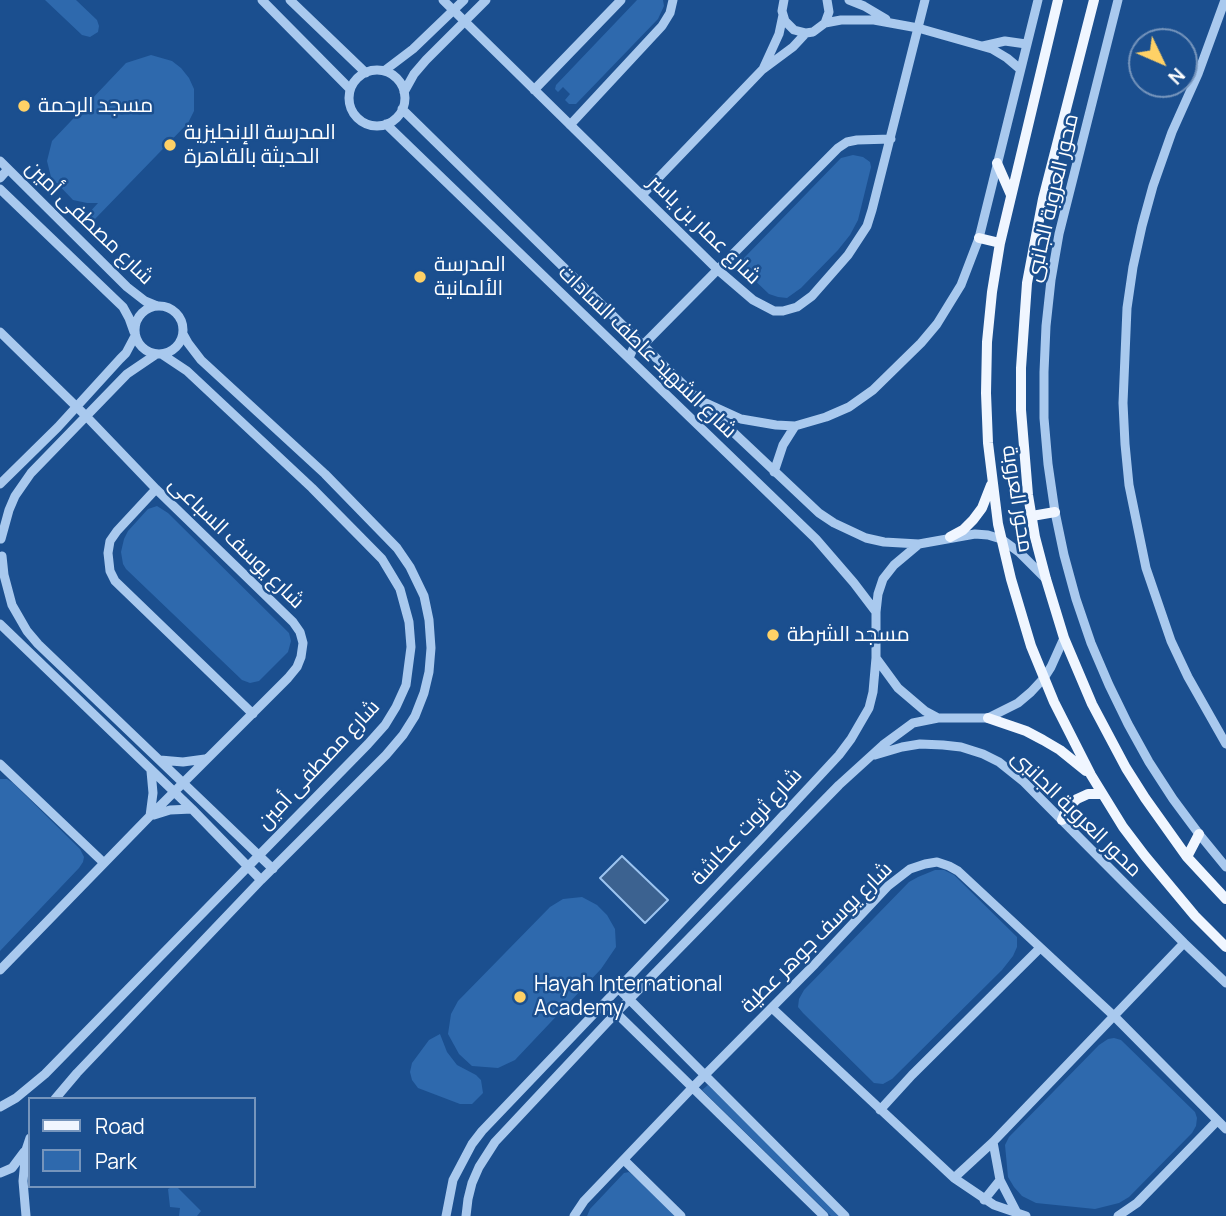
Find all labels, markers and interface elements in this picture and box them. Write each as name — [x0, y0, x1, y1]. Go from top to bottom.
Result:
north arrow — [1128, 28, 1198, 98]
text: N — [1163, 62, 1191, 90]
place label: مسجد الرحمة — [38, 93, 153, 119]
marker: مسجد الرحمة — [16, 98, 32, 114]
street label: محور العروبة الجانبى — [1021, 112, 1085, 284]
place label: المدرسة الإنجليزية الحديثة بالقاهرة — [184, 120, 336, 170]
marker: المدرسة الإنجليزية الحديثة بالقاهرة — [162, 137, 178, 153]
street label: شارع مصطفى أمين — [20, 156, 158, 290]
street label: شارع عمار بن ياسر — [642, 170, 766, 290]
place label: المدرسة الألمانية — [434, 252, 506, 302]
street label: شارع الشهيد عاطف السادات — [552, 260, 742, 444]
marker: المدرسة الألمانية — [412, 269, 428, 285]
street label: محور العروبة — [996, 444, 1038, 554]
street label: شارع يوسف السباعى — [163, 472, 309, 614]
place label: مسجد الشرطة — [787, 622, 910, 648]
marker: مسجد الشرطة — [765, 627, 781, 643]
street label: شارع مصطفى أمين — [252, 695, 386, 835]
street label: محور العروبة الجانبى — [1005, 745, 1147, 883]
street label: شارع ثروت عكاشة — [686, 763, 808, 891]
street label: شارع يوسف جوهر عطية — [736, 857, 898, 1019]
place label: Hayah International Academy — [534, 972, 723, 1022]
marker: Hayah International Academy — [512, 989, 528, 1005]
legend — [28, 1097, 256, 1188]
text: Road — [95, 1112, 145, 1140]
text: Park — [95, 1147, 137, 1175]

